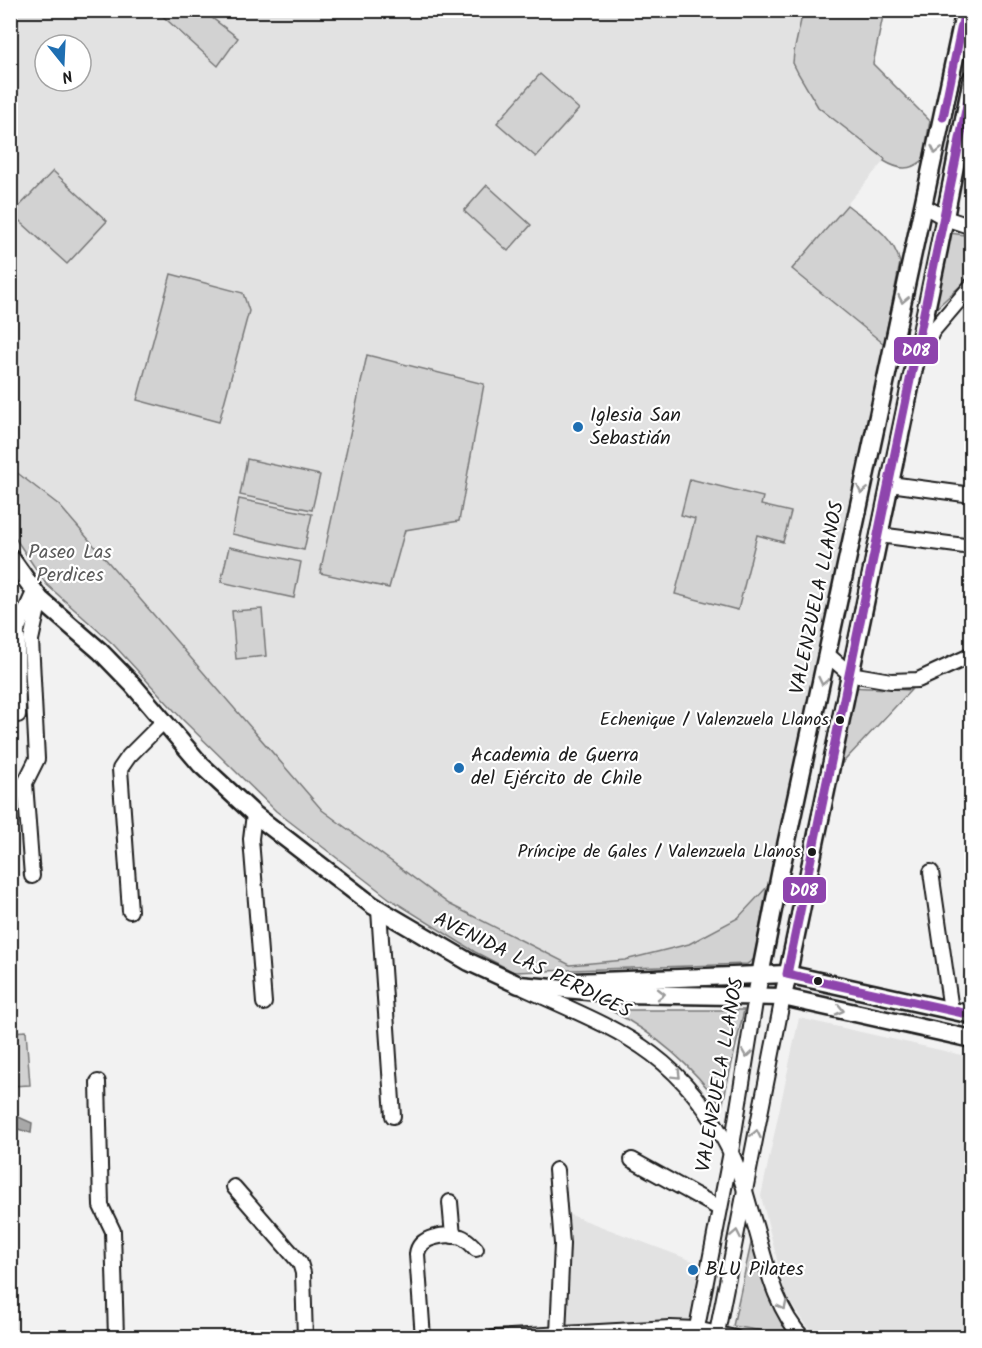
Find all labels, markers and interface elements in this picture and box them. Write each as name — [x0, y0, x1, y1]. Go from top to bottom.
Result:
north arrow — [33, 33, 93, 93]
text: N — [59, 62, 76, 89]
one-way arrow — [930, 145, 943, 155]
one-way arrow — [897, 294, 910, 304]
line badge: D08 — [893, 336, 939, 365]
text: D08 — [902, 339, 931, 364]
place label: Iglesia San Sebastián — [590, 400, 681, 455]
marker: Iglesia San Sebastián — [571, 420, 585, 434]
one-way arrow — [856, 484, 869, 494]
street label: VALENZUELA LLANOS — [782, 498, 854, 697]
park label: Paseo Las Perdices — [28, 537, 112, 592]
one-way arrow — [817, 675, 830, 685]
place label: Echenique / Valenzuela Llanos — [600, 706, 829, 735]
marker: Echenique / Valenzuela Llanos — [834, 714, 846, 726]
place label: Academia de Guerra del Ejército de Chile — [471, 740, 642, 795]
marker: Academia de Guerra del Ejército de Chile — [452, 761, 466, 775]
place label: Príncipe de Gales / Valenzuela Llanos — [517, 838, 801, 867]
marker: Príncipe de Gales / Valenzuela Llanos — [806, 846, 818, 858]
line badge: D08 — [782, 876, 827, 904]
text: D08 — [790, 879, 819, 904]
street label: AVENIDA LAS PERDICES — [428, 904, 637, 1028]
street label: VALENZUELA LLANOS — [688, 975, 754, 1175]
unlabelled marker — [812, 975, 824, 987]
one-way arrow — [656, 988, 665, 1000]
one-way arrow — [835, 1003, 845, 1016]
one-way arrow — [741, 1050, 753, 1059]
one-way arrow — [669, 1068, 680, 1079]
one-way arrow — [749, 1129, 762, 1139]
one-way arrow — [729, 1229, 742, 1239]
place label: BLU Pilates — [705, 1254, 804, 1286]
marker: BLU Pilates — [686, 1263, 700, 1277]
one-way arrow — [775, 1300, 787, 1311]

